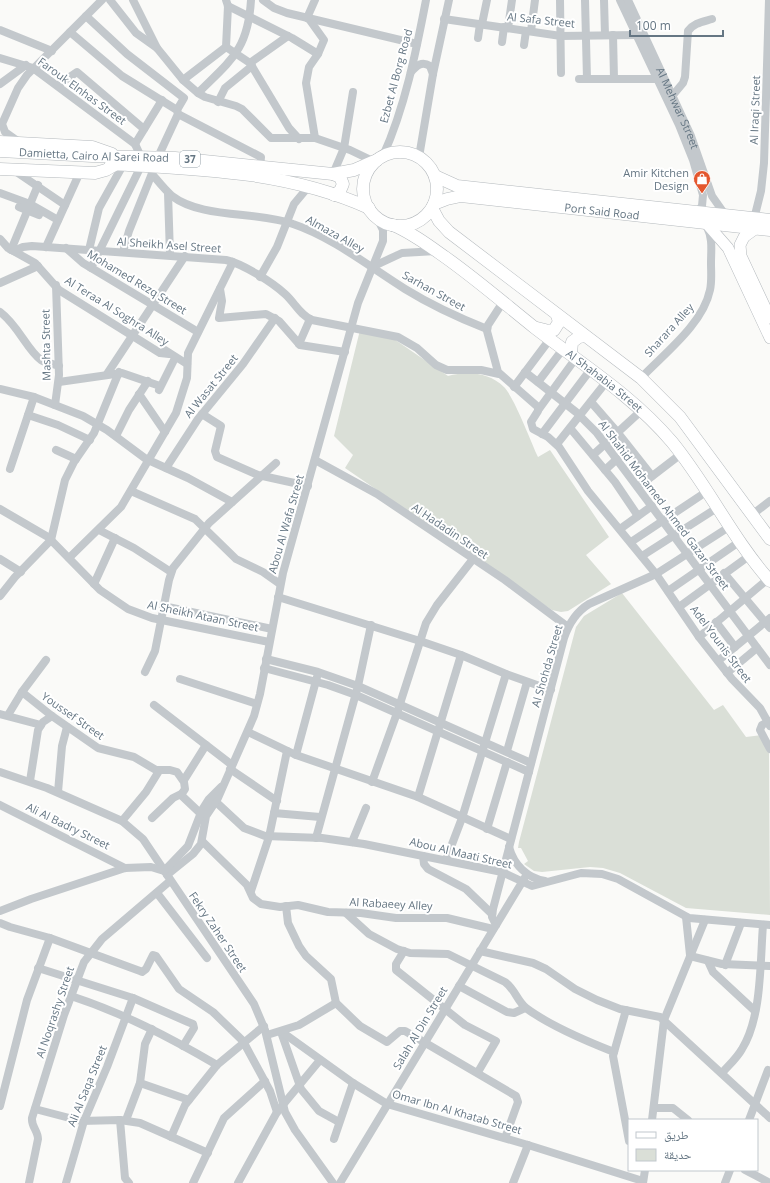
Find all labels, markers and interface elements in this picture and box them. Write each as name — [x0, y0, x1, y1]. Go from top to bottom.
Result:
street label: Al Safa Street — [506, 8, 576, 31]
scale bar — [630, 12, 723, 38]
text: 100 m — [636, 17, 671, 34]
street label: Ezbet Al Borg Road — [376, 27, 415, 125]
street label: Farouk Elnhas Street — [35, 53, 129, 128]
street label: Al Mehwar Street — [653, 65, 703, 151]
street label: Al Iraqi Street — [746, 75, 763, 145]
street label: Damietta, Cairo Al Sarei Road — [19, 144, 169, 165]
road number: 37 — [180, 151, 200, 167]
place label: Amir Kitchen Design — [623, 165, 689, 193]
shop icon: Amir Kitchen Design — [692, 169, 712, 194]
street label: Port Said Road — [564, 199, 640, 223]
street label: Almaza Alley — [303, 211, 367, 256]
street label: Al Sheikh Asel Street — [116, 233, 222, 256]
street label: Mohamed Rezq Street — [85, 246, 190, 317]
street label: Sarhan Street — [400, 267, 468, 314]
street label: Al Teraa Al Soghra Alley — [62, 272, 173, 349]
street label: Sharara Alley — [641, 299, 697, 360]
street label: Mashta Street — [37, 309, 54, 381]
street label: Al Shahabia Street — [563, 346, 646, 415]
street label: Al Wasat Street — [180, 351, 241, 421]
street label: Al Shahid Mohamed Ahmed Gazar Street — [596, 417, 733, 593]
street label: Abou Al Wafa Street — [264, 473, 307, 575]
street label: Al Hadadin Street — [409, 499, 492, 562]
street label: Al Sheikh Ataan Street — [146, 596, 260, 635]
street label: Adel Younis Street — [687, 602, 756, 686]
street label: Al Shohda Street — [528, 623, 565, 709]
street label: Youssef Street — [39, 688, 108, 743]
street label: Ali Al Badry Street — [24, 799, 113, 852]
street label: Abou Al Maati Street — [408, 833, 514, 872]
street label: Fekry Zaher Street — [186, 889, 251, 975]
street label: Al Rabaeey Alley — [349, 894, 433, 913]
street label: Al Noqrashy Street — [32, 964, 77, 1060]
street label: Salah Al Din Street — [389, 983, 450, 1072]
street label: Ali Al Saqa Street — [63, 1043, 110, 1129]
street label: Omar Ibn Al Khatab Street — [391, 1086, 524, 1137]
legend — [628, 1119, 758, 1171]
text: طريق — [664, 1126, 689, 1143]
text: حديقة — [664, 1146, 692, 1163]

